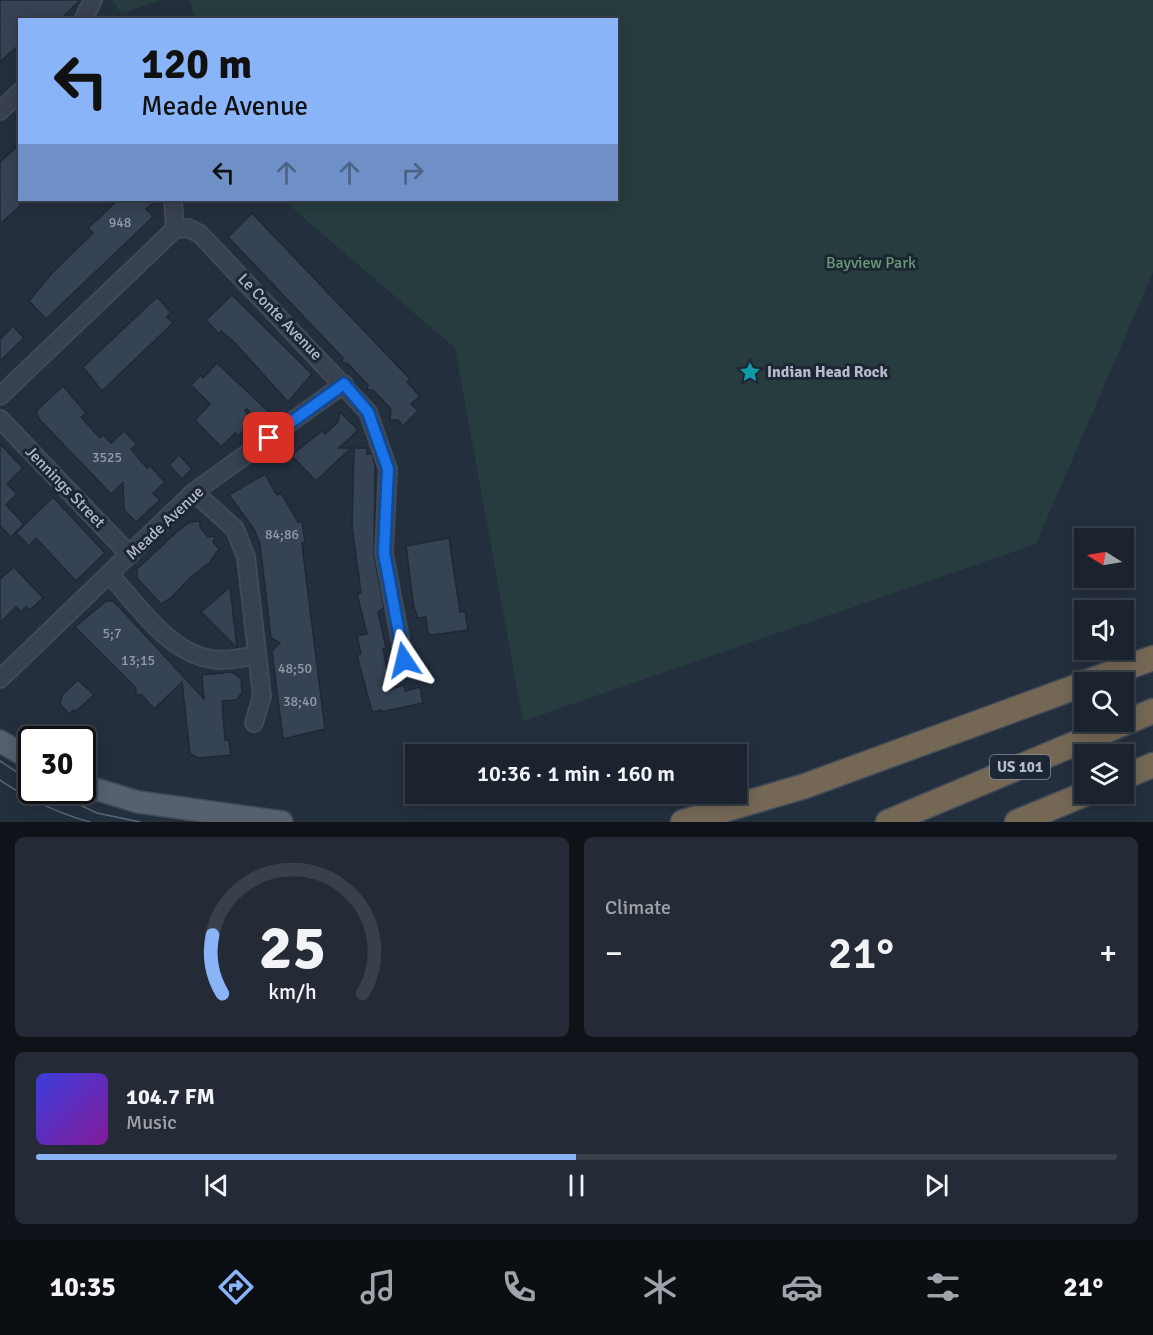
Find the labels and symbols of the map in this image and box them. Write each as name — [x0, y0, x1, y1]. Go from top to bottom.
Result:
house number: 948 — [109, 214, 131, 231]
park label: Bayview Park — [826, 253, 916, 273]
street label: Le Conte Avenue — [234, 269, 326, 365]
place icon: Indian Head Rock — [738, 360, 762, 384]
place label: Indian Head Rock — [767, 362, 888, 382]
pin — [243, 412, 294, 463]
street label: Jennings Street — [21, 442, 109, 532]
house number: 3525 — [92, 449, 122, 466]
street label: Meade Avenue — [122, 482, 208, 564]
house number: 84;86 — [265, 526, 299, 543]
north arrow — [1074, 528, 1134, 588]
house number: 5;7 — [103, 625, 121, 642]
position arrow — [372, 628, 436, 692]
house number: 13;15 — [121, 652, 155, 669]
house number: 48;50 — [278, 660, 312, 677]
house number: 38;40 — [283, 693, 317, 710]
speed limit sign: 30 — [18, 726, 96, 804]
road number: US 101 — [990, 755, 1050, 779]

